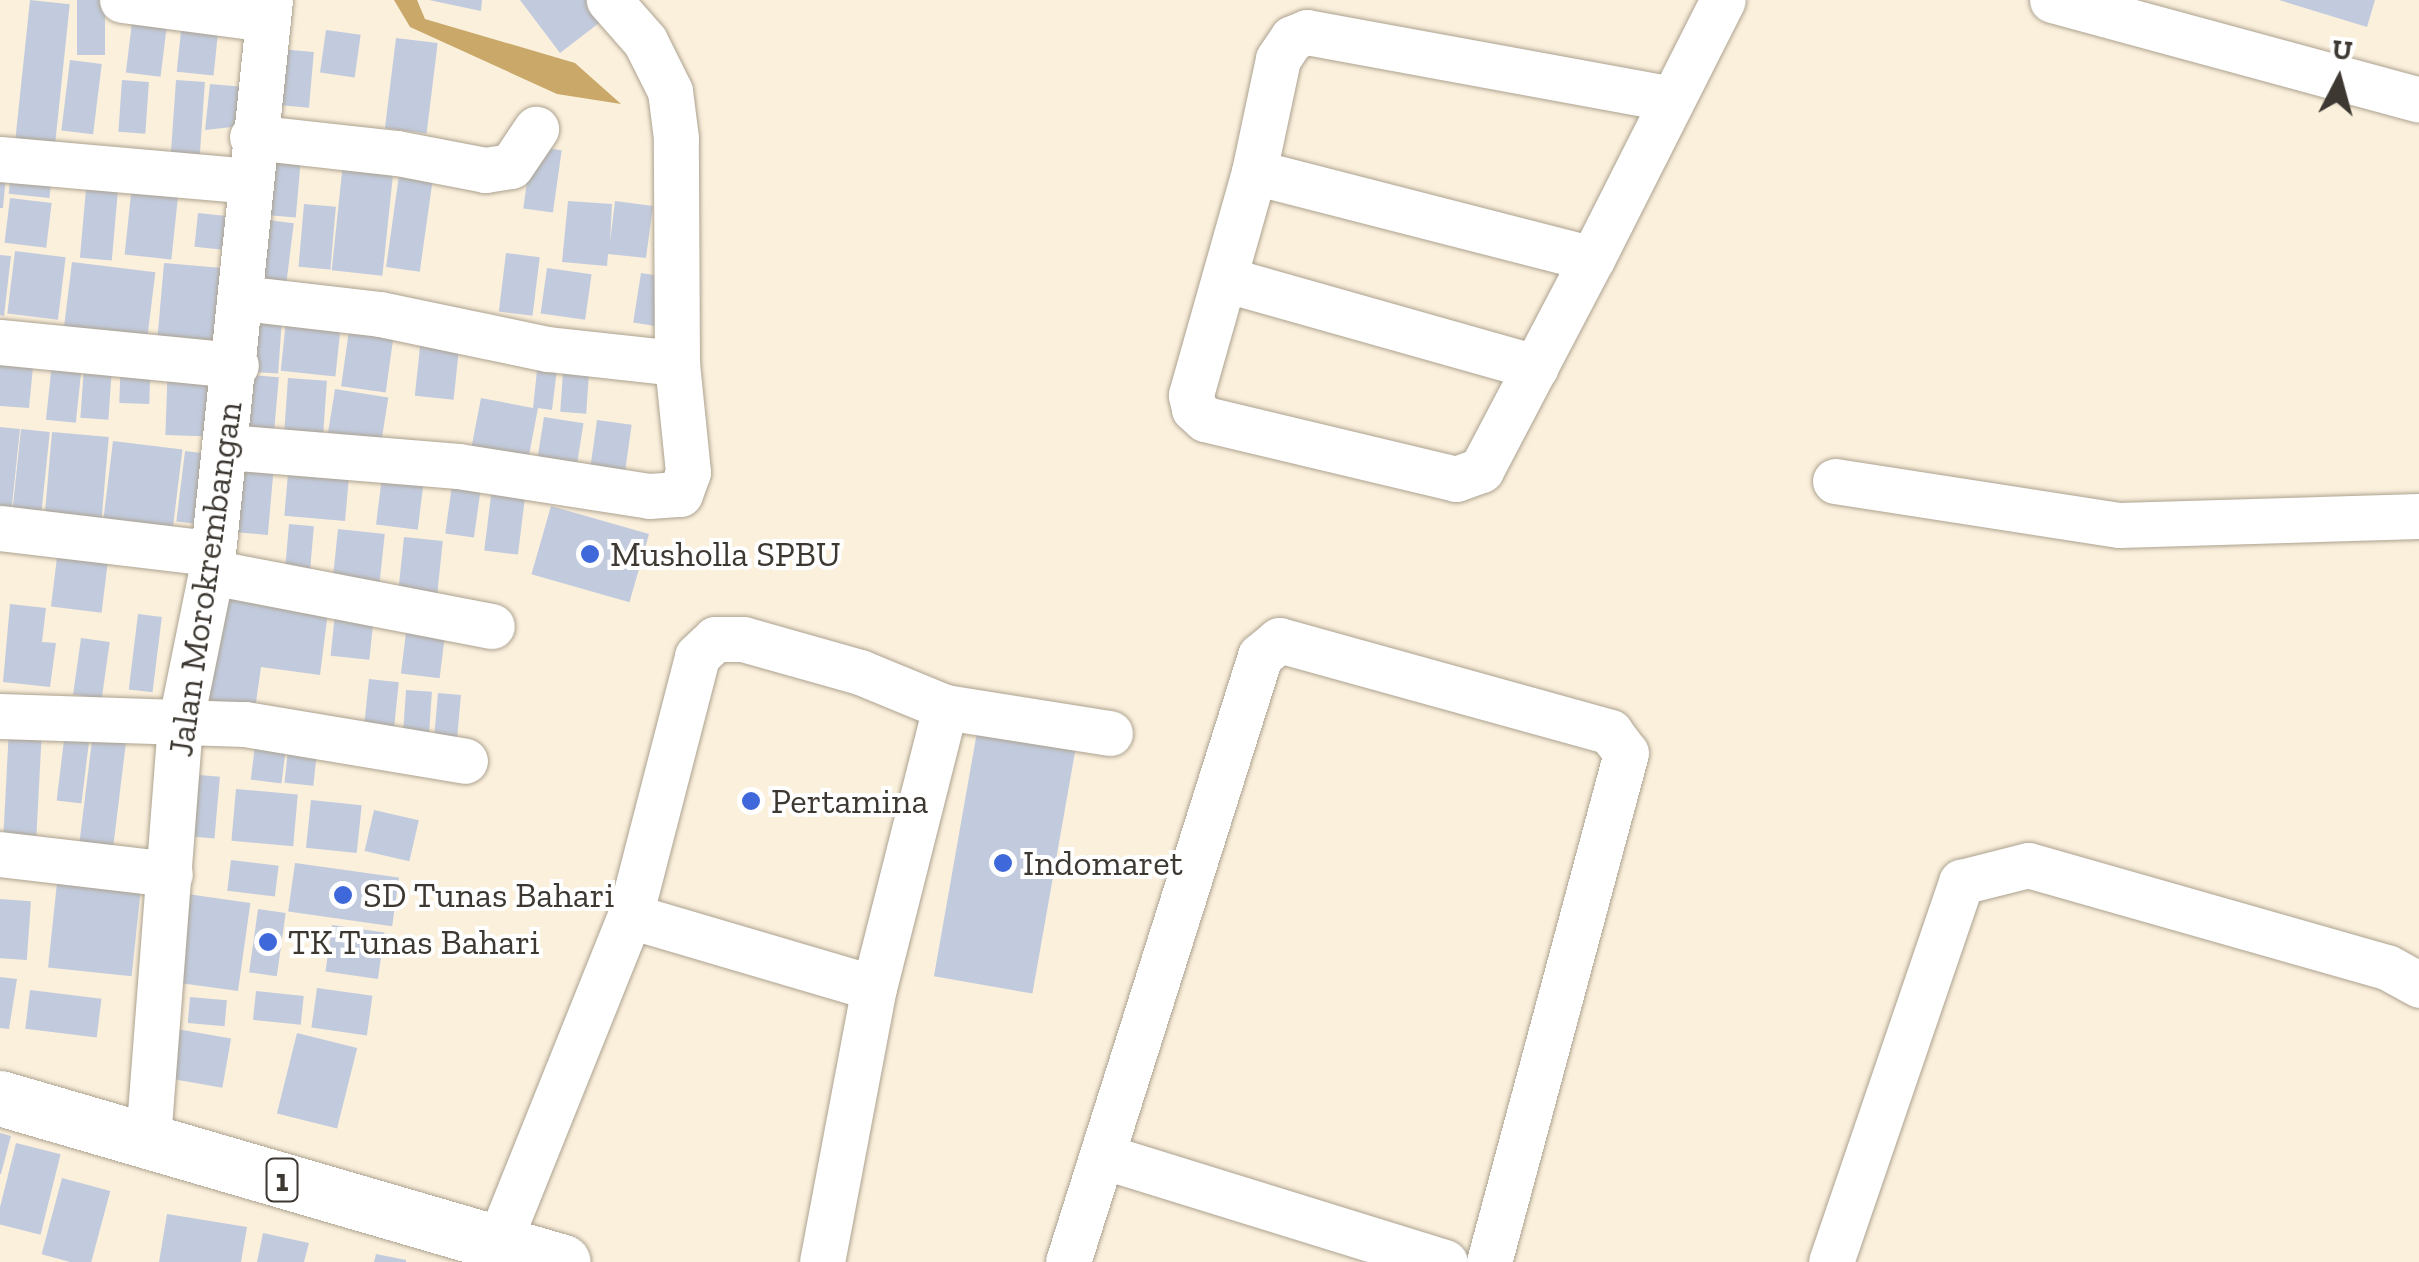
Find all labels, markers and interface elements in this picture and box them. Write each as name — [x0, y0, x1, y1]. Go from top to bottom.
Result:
north arrow — [2289, 30, 2389, 130]
text: U — [2330, 32, 2354, 67]
street label: Jalan Morokrembangan — [159, 399, 251, 759]
place label: Musholla SPBU — [610, 533, 841, 575]
marker: Musholla SPBU — [579, 543, 601, 565]
place label: Pertamina — [771, 780, 928, 822]
marker: Pertamina — [740, 790, 762, 812]
place label: Indomaret — [1023, 842, 1183, 884]
marker: Indomaret — [992, 852, 1014, 874]
place label: SD Tunas Bahari — [363, 874, 615, 916]
marker: SD Tunas Bahari — [332, 884, 354, 906]
place label: TK Tunas Bahari — [288, 921, 541, 963]
marker: TK Tunas Bahari — [257, 931, 279, 953]
road number: 1 — [264, 1153, 300, 1207]

